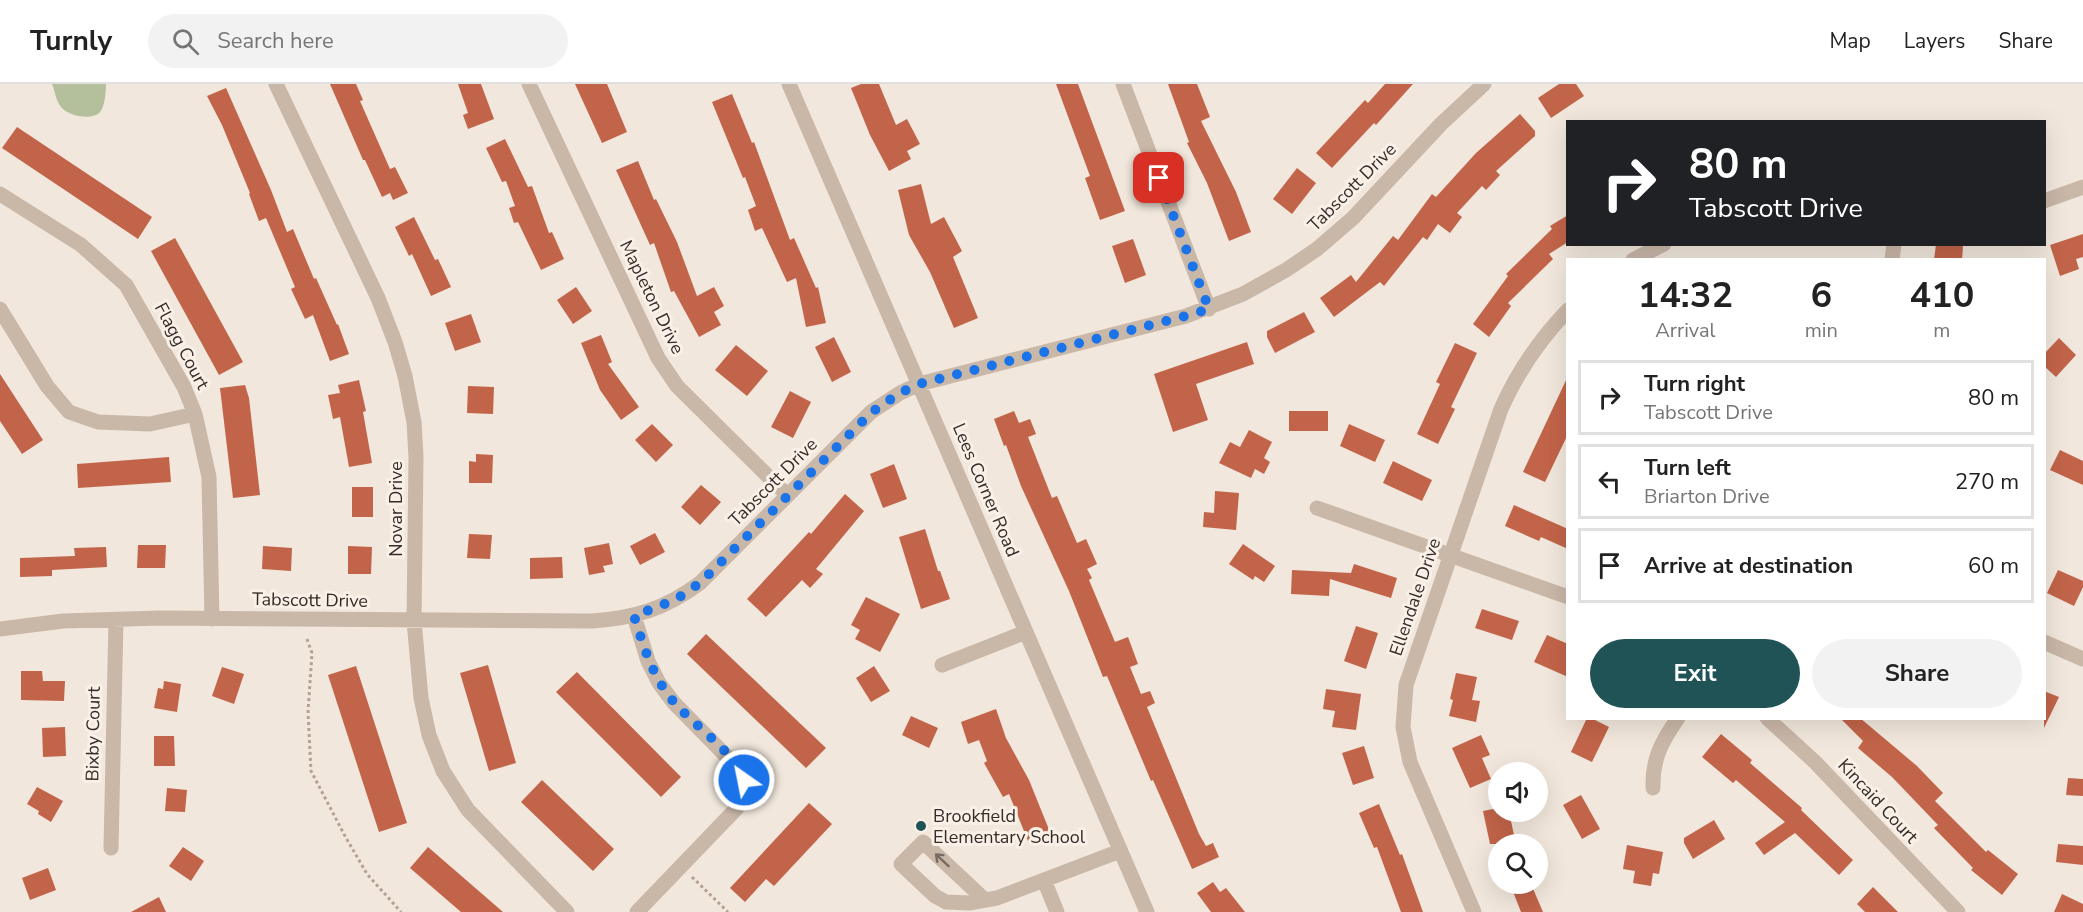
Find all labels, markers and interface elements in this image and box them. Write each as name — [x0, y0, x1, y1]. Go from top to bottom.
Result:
search box — [148, 14, 568, 68]
text: Turnly — [30, 22, 112, 60]
icon: search — [169, 25, 202, 58]
text: Search here — [217, 26, 334, 56]
text: Map — [1829, 27, 1871, 55]
text: Layers — [1904, 27, 1965, 55]
text: Share — [1998, 27, 2053, 55]
text: 80 m — [1689, 136, 1788, 193]
street label: Tabscott Drive — [1303, 138, 1401, 236]
icon: right — [1590, 144, 1668, 222]
pin — [1133, 152, 1184, 203]
icon: arrive — [1142, 161, 1175, 194]
text: Tabscott Drive — [1689, 190, 1863, 227]
street label: Mapleton Drive — [614, 236, 690, 358]
text: 14:32 — [1638, 271, 1733, 320]
text: 6 — [1810, 271, 1832, 320]
text: 410 — [1909, 271, 1974, 320]
street label: Flagg Court — [149, 298, 215, 394]
text: Arrival — [1655, 317, 1715, 344]
text: min — [1805, 317, 1838, 344]
text: m — [1933, 317, 1950, 344]
text: Turn right — [1644, 369, 1745, 399]
icon: right — [1593, 381, 1626, 414]
text: 80 m — [1968, 383, 2019, 413]
text: Tabscott Drive — [1644, 399, 1773, 426]
street label: Lees Corner Road — [947, 420, 1025, 560]
street label: Tabscott Drive — [724, 433, 822, 531]
text: Turn left — [1644, 453, 1731, 483]
street label: Novar Drive — [384, 461, 408, 557]
icon: left — [1593, 465, 1626, 498]
text: 270 m — [1955, 467, 2019, 497]
text: Briarton Drive — [1644, 483, 1770, 510]
street label: Ellendale Drive — [1384, 535, 1446, 659]
icon: arrive — [1593, 549, 1626, 582]
text: Arrive at destination — [1644, 551, 1853, 581]
text: 60 m — [1968, 551, 2019, 581]
street label: Tabscott Drive — [252, 587, 368, 613]
button: Exit — [1590, 639, 1800, 708]
button: Share — [1812, 639, 2022, 708]
street label: Bixby Court — [80, 686, 106, 782]
position arrow — [712, 748, 776, 812]
street label: Kincaid Court — [1833, 753, 1924, 849]
map controls — [1488, 762, 1548, 894]
button: sound — [1488, 762, 1548, 822]
place label: Brookfield Elementary School — [933, 804, 1086, 849]
marker: Brookfield Elementary School — [914, 819, 928, 833]
button: search — [1488, 834, 1548, 894]
one-way arrow — [935, 853, 950, 867]

